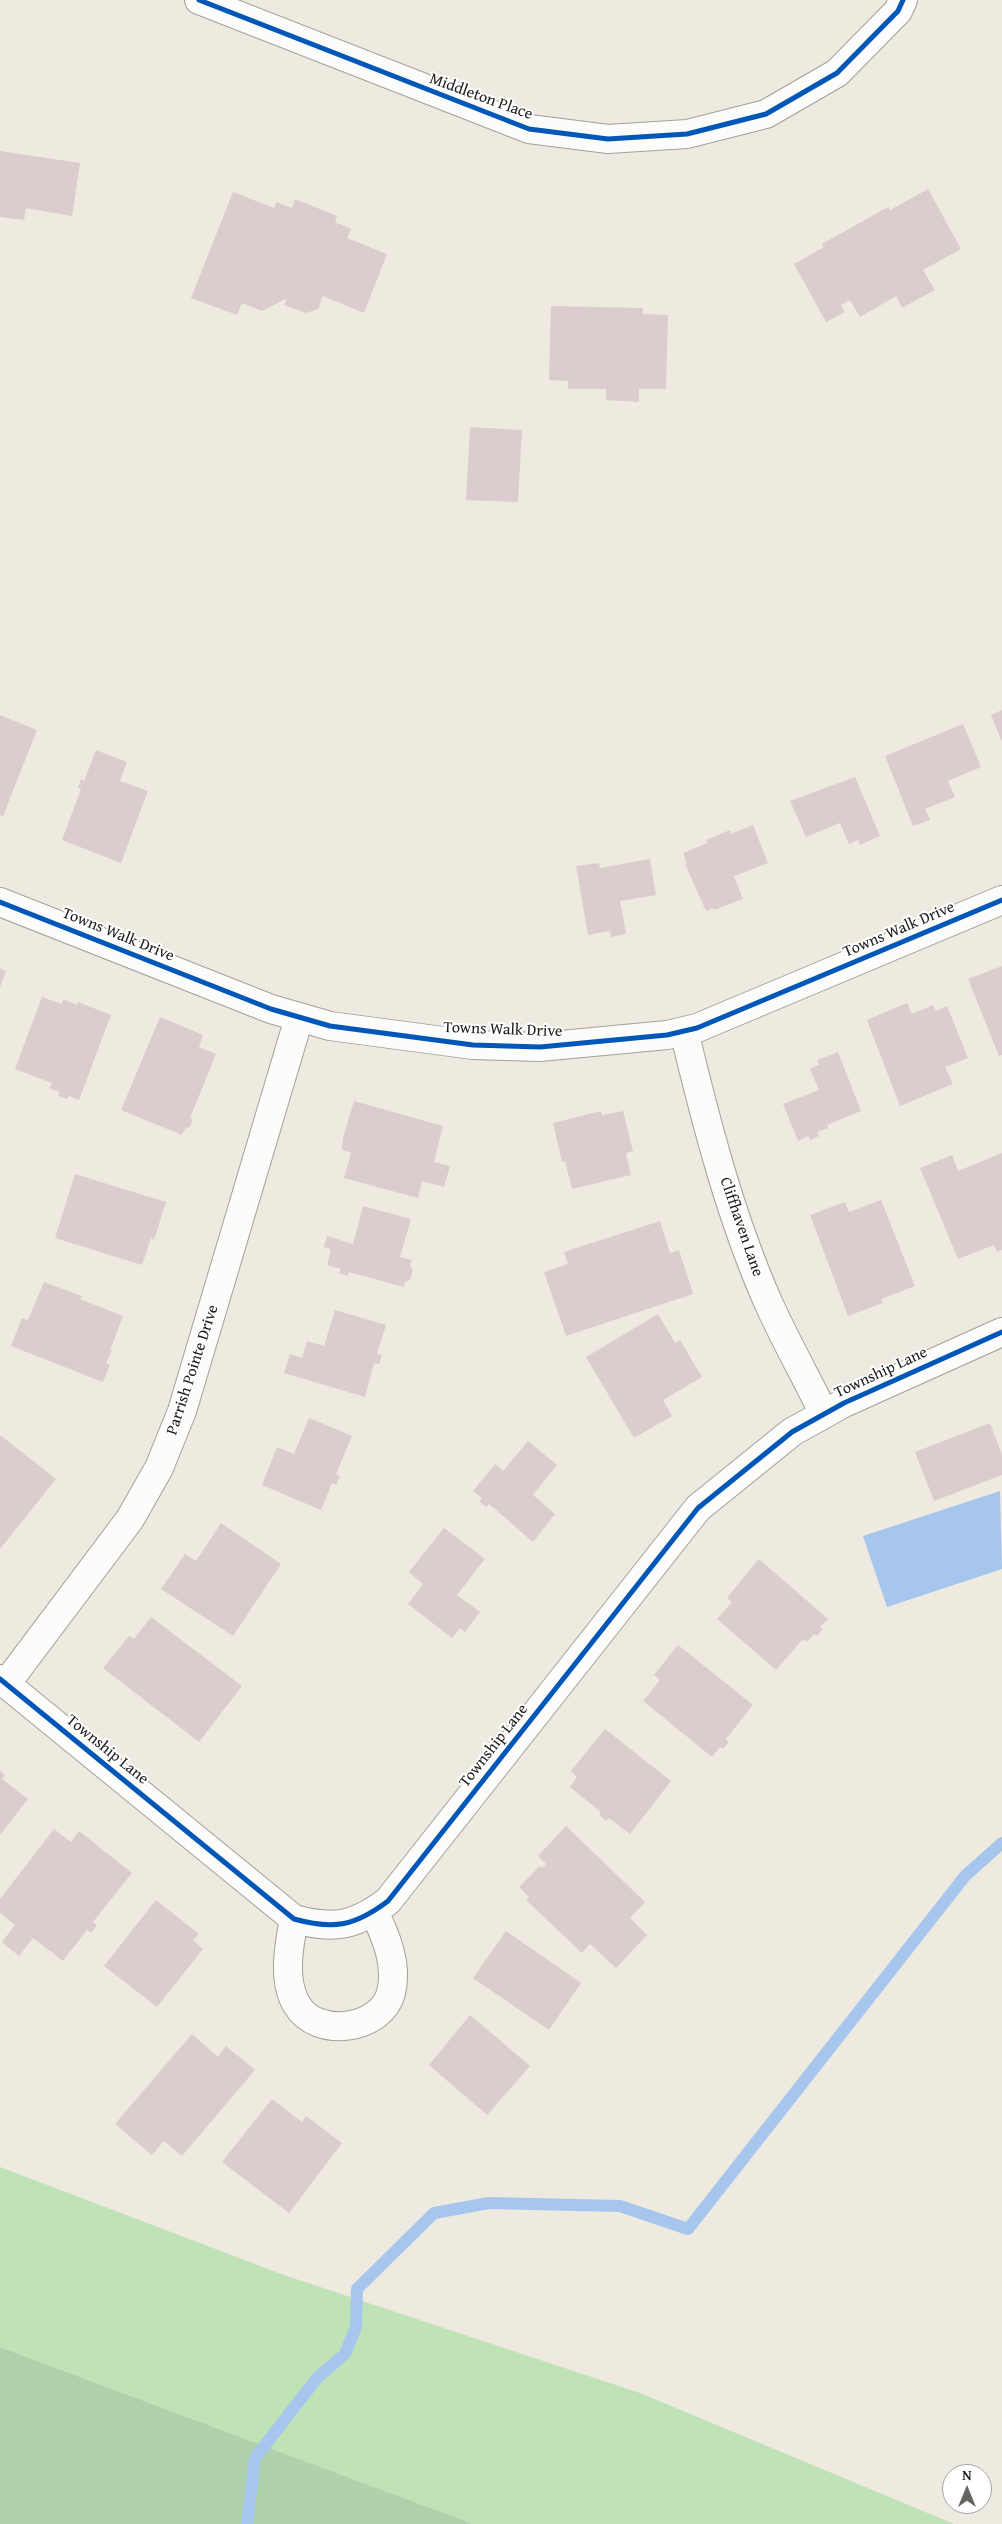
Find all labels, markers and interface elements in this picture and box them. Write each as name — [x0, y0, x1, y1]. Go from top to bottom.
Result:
street label: Middleton Place — [427, 69, 535, 125]
street label: Towns Walk Drive — [840, 898, 958, 962]
street label: Towns Walk Drive — [59, 904, 177, 966]
street label: Towns Walk Drive — [443, 1018, 563, 1042]
street label: Cliffhaven Lane — [715, 1175, 767, 1279]
street label: Parrish Pointe Drive — [163, 1303, 223, 1437]
street label: Township Lane — [831, 1343, 931, 1403]
street label: Township Lane — [456, 1701, 532, 1791]
street label: Township Lane — [62, 1711, 152, 1789]
north arrow — [942, 2464, 992, 2514]
text: N — [962, 2465, 972, 2485]

